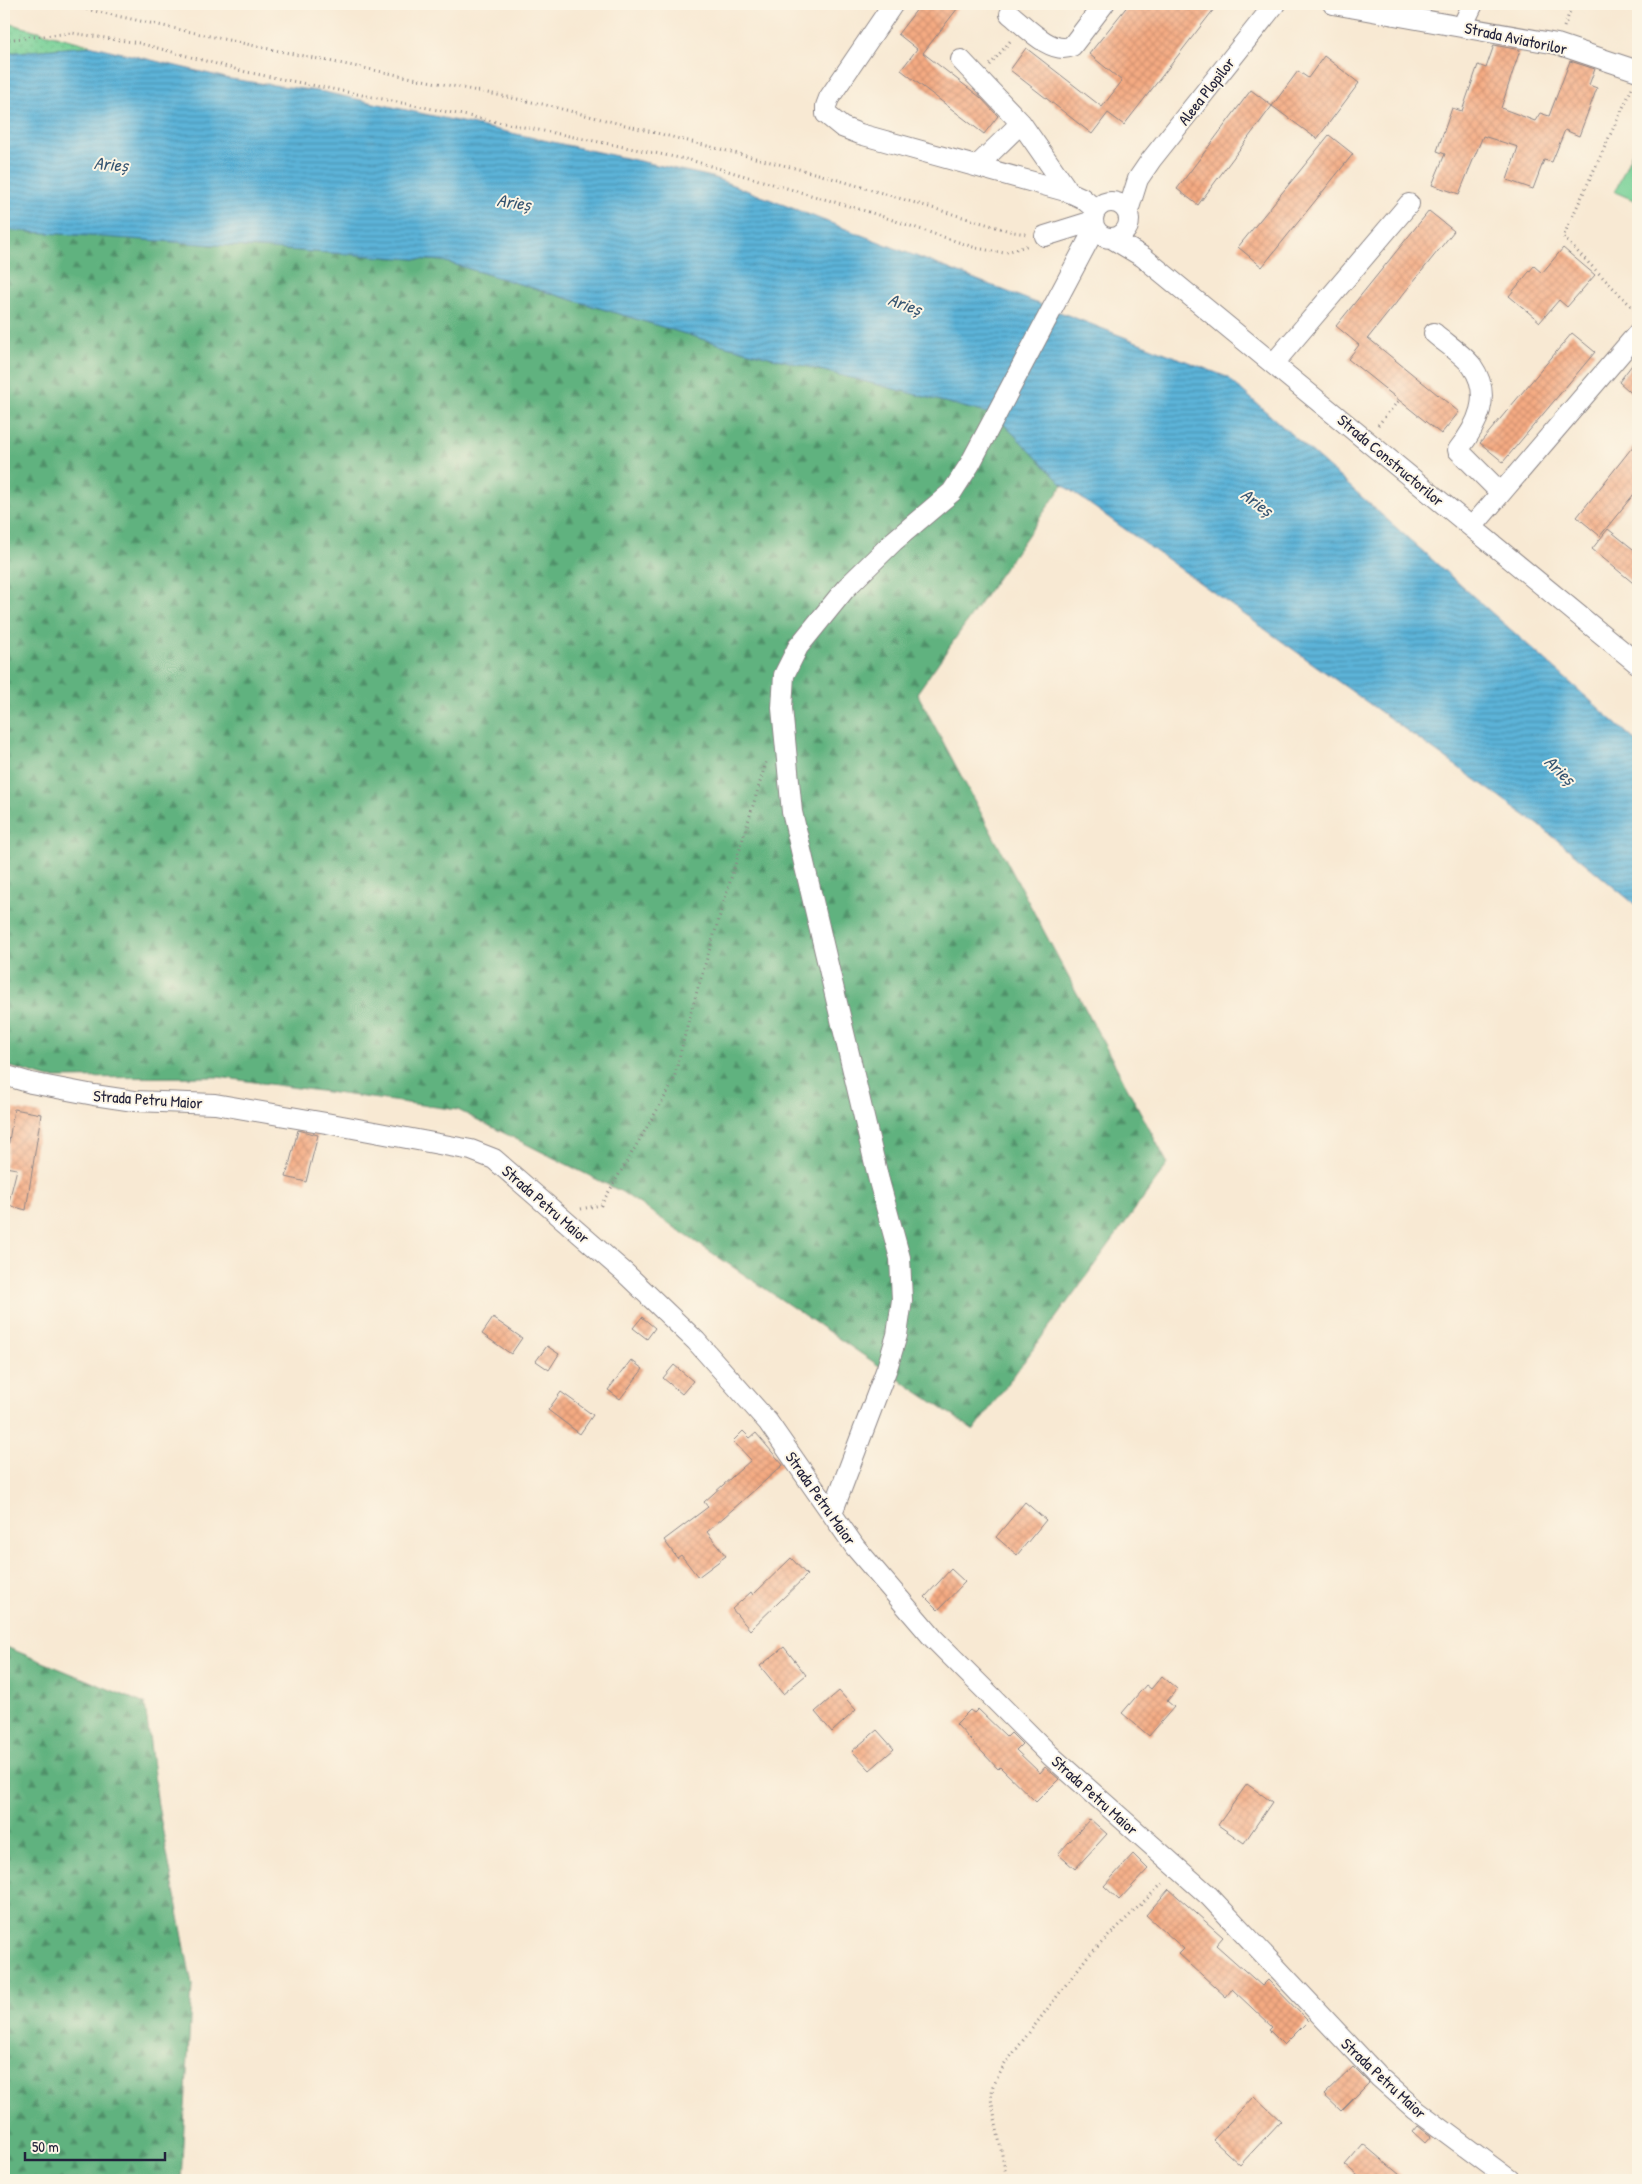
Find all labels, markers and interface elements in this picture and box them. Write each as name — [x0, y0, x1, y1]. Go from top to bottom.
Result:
street label: Strada Aviatorilor — [1463, 16, 1569, 60]
street label: Aleea Plopilor — [1173, 53, 1239, 129]
water label: Arieș — [93, 150, 131, 178]
water label: Arieș — [495, 187, 535, 217]
water label: Arieș — [885, 286, 927, 322]
street label: Strada Constructorilor — [1333, 409, 1449, 511]
water label: Arieș — [1236, 482, 1280, 523]
water label: Arieș — [1539, 749, 1582, 792]
street label: Strada Petru Maior — [93, 1084, 203, 1114]
street label: Strada Petru Maior — [498, 1160, 594, 1248]
street label: Strada Petru Maior — [781, 1447, 861, 1549]
street label: Strada Petru Maior — [1047, 1750, 1143, 1840]
street label: Strada Petru Maior — [1337, 2033, 1431, 2123]
scale bar — [25, 2129, 165, 2161]
text: 50 m — [32, 2136, 59, 2157]

